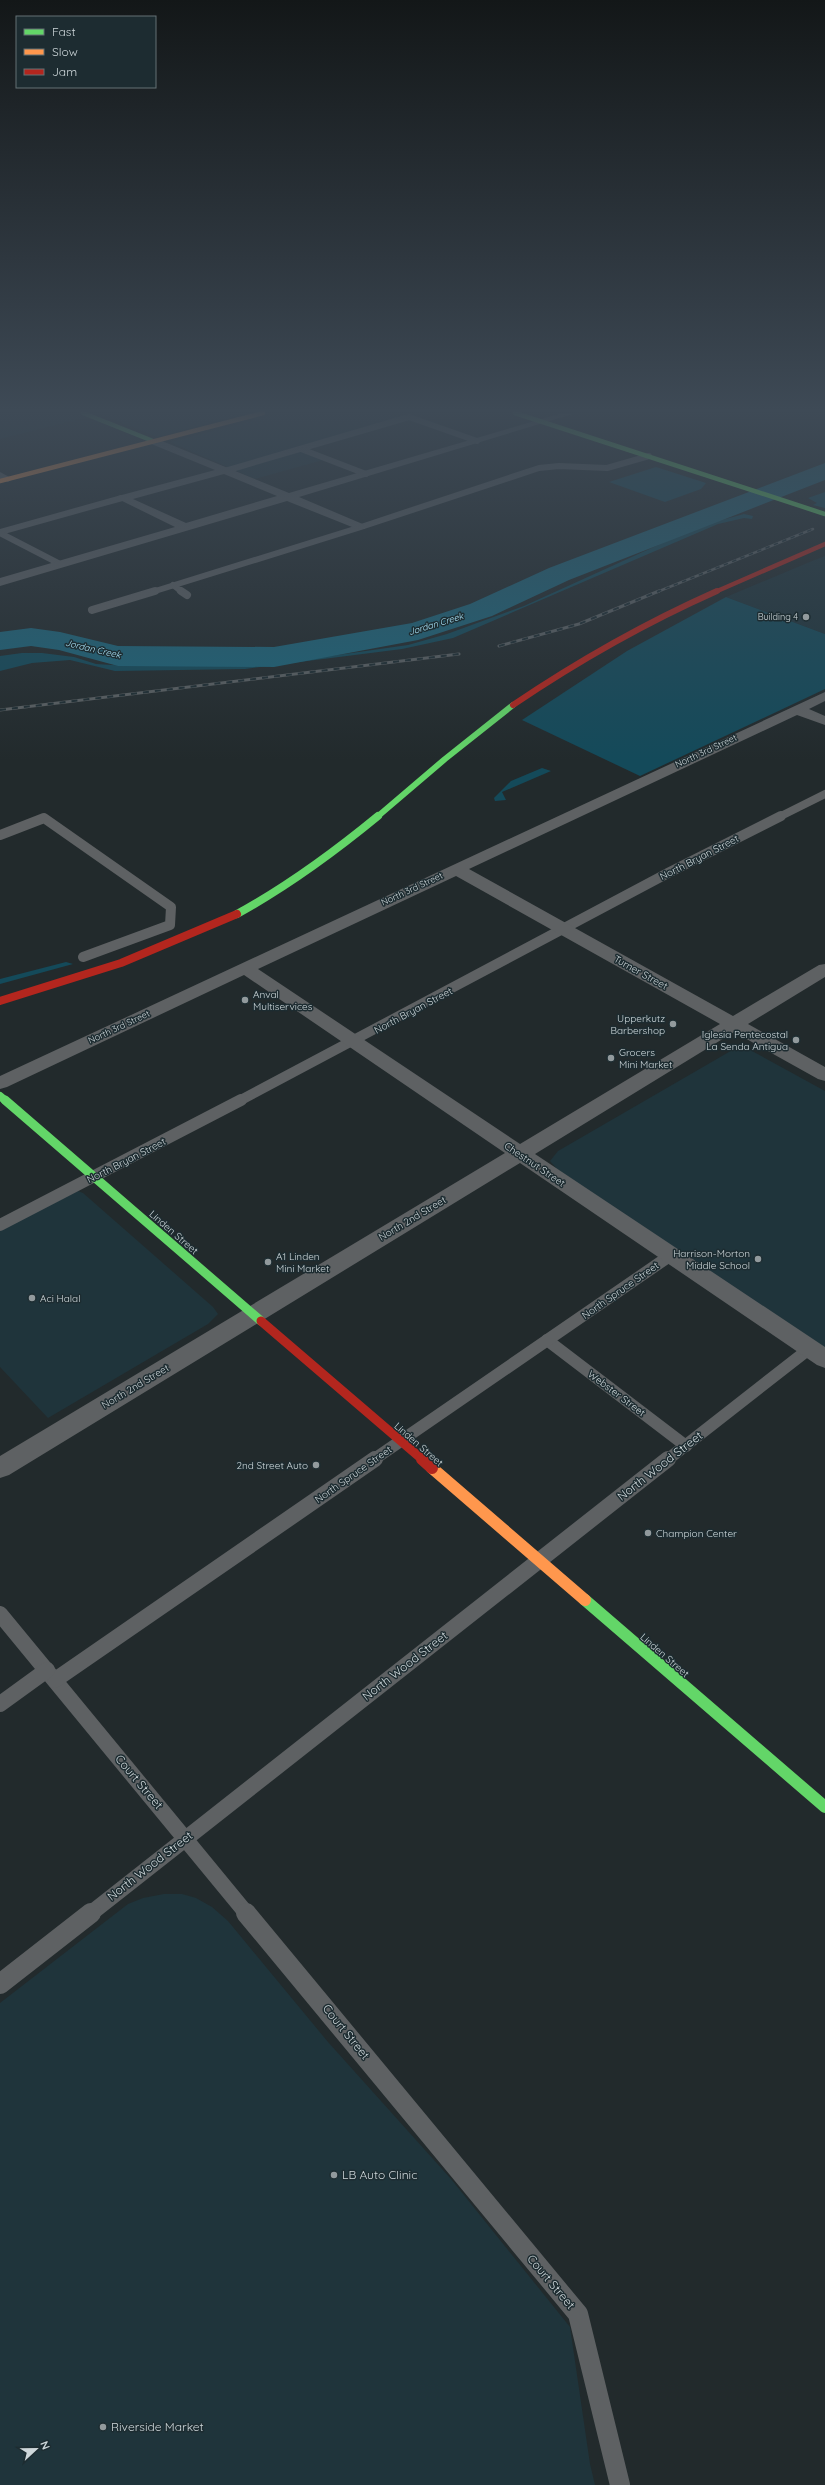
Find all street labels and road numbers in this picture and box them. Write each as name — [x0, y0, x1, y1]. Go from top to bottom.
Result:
street label: North 3rd Street — [673, 731, 738, 770]
street label: North Bryan Street — [658, 832, 741, 883]
street label: North 3rd Street — [379, 869, 444, 908]
street label: Turner Street — [611, 952, 671, 993]
street label: North Bryan Street — [372, 984, 455, 1037]
street label: North 3rd Street — [86, 1007, 151, 1046]
street label: North Bryan Street — [85, 1135, 168, 1186]
street label: Chestnut Street — [502, 1139, 568, 1190]
street label: North 2nd Street — [376, 1193, 449, 1244]
street label: Linden Street — [146, 1208, 201, 1258]
street label: North Spruce Street — [579, 1259, 662, 1322]
street label: North 2nd Street — [99, 1361, 172, 1412]
street label: Webster Street — [585, 1368, 649, 1420]
street label: Linden Street — [391, 1420, 446, 1470]
street label: North Wood Street — [614, 1428, 705, 1504]
street label: North Spruce Street — [312, 1443, 395, 1506]
street label: North Wood Street — [359, 1628, 450, 1704]
street label: Linden Street — [637, 1631, 692, 1681]
street label: Court Street — [112, 1751, 167, 1812]
street label: North Wood Street — [104, 1828, 195, 1904]
street label: Court Street — [320, 2001, 373, 2062]
street label: Court Street — [524, 2251, 579, 2312]

